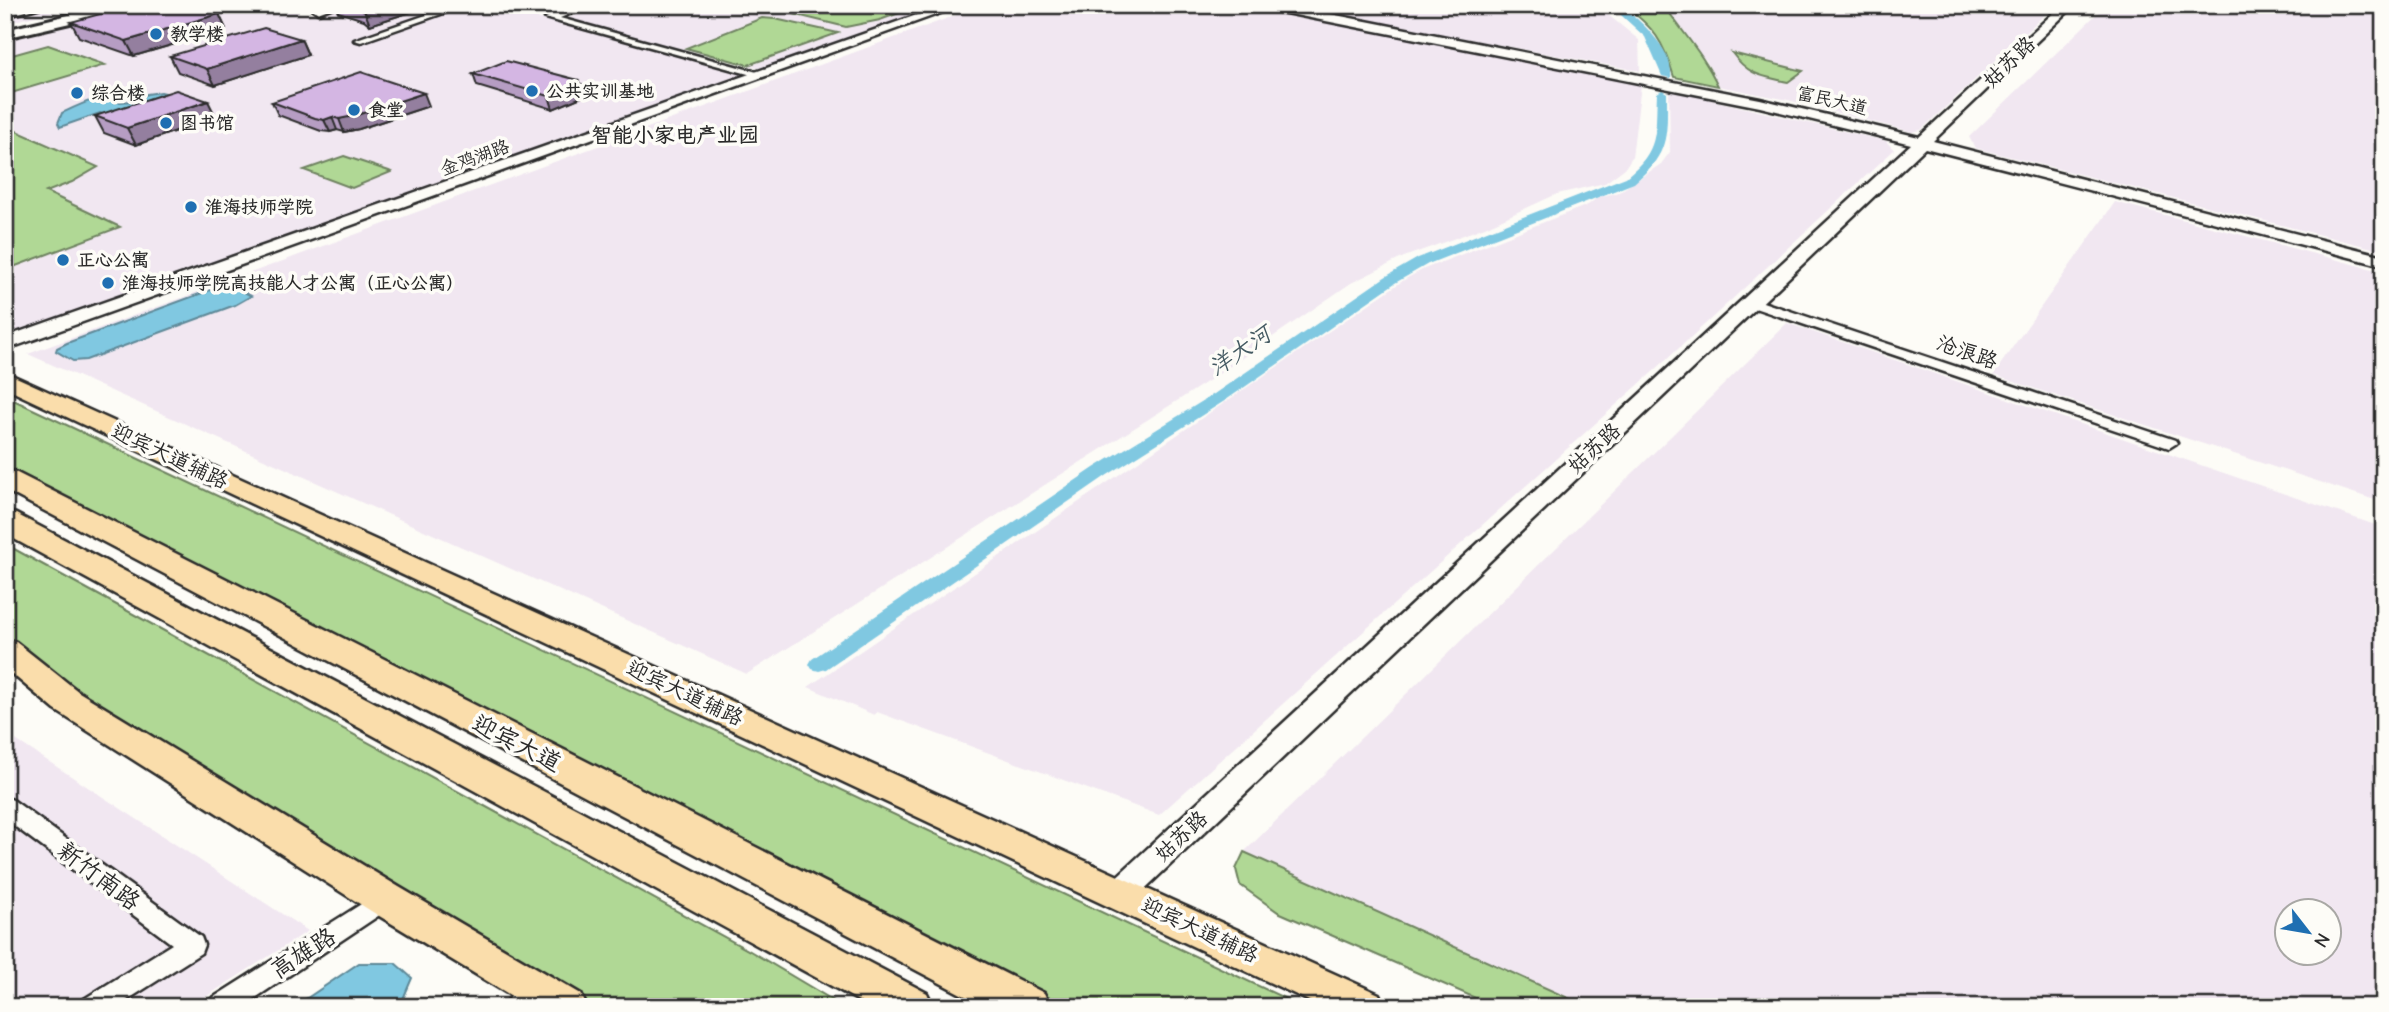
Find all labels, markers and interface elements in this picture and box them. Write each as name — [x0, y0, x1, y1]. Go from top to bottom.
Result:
place label: 教学楼 — [170, 24, 224, 45]
marker: 教学楼 — [148, 26, 164, 42]
street label: 姑苏路 — [1978, 31, 2040, 93]
place label: 公共实训基地 — [546, 81, 654, 102]
place label: 综合楼 — [91, 83, 145, 104]
marker: 公共实训基地 — [524, 83, 540, 99]
street label: 富民大道 — [1795, 83, 1869, 119]
marker: 综合楼 — [69, 85, 85, 101]
place label: 食堂 — [368, 100, 404, 121]
marker: 食堂 — [346, 102, 362, 118]
place label: 图书馆 — [180, 113, 234, 134]
marker: 图书馆 — [158, 115, 174, 131]
district label: 智能小家电产业园 — [591, 123, 759, 147]
street label: 金鸡湖路 — [438, 136, 512, 180]
place label: 淮海技师学院 — [205, 197, 313, 218]
marker: 淮海技师学院 — [183, 199, 199, 215]
place label: 正心公寓 — [77, 250, 149, 271]
marker: 正心公寓 — [55, 252, 71, 268]
place label: 淮海技师学院高技能人才公寓（正心公寓） — [122, 273, 464, 294]
marker: 淮海技师学院高技能人才公寓（正心公寓） — [100, 275, 116, 291]
water label: 洋大河 — [1204, 318, 1279, 381]
street label: 沧浪路 — [1933, 330, 2001, 374]
street label: 迎宾大道辅路 — [108, 418, 232, 494]
street label: 姑苏路 — [1563, 418, 1625, 478]
street label: 迎宾大道辅路 — [623, 655, 747, 731]
street label: 迎宾大道 — [468, 709, 566, 777]
street label: 姑苏路 — [1150, 806, 1212, 866]
street label: 新竹南路 — [52, 836, 146, 916]
street label: 迎宾大道辅路 — [1138, 892, 1262, 968]
north arrow — [2274, 897, 2344, 967]
street label: 高雄路 — [265, 922, 341, 984]
text: N — [2309, 929, 2334, 951]

